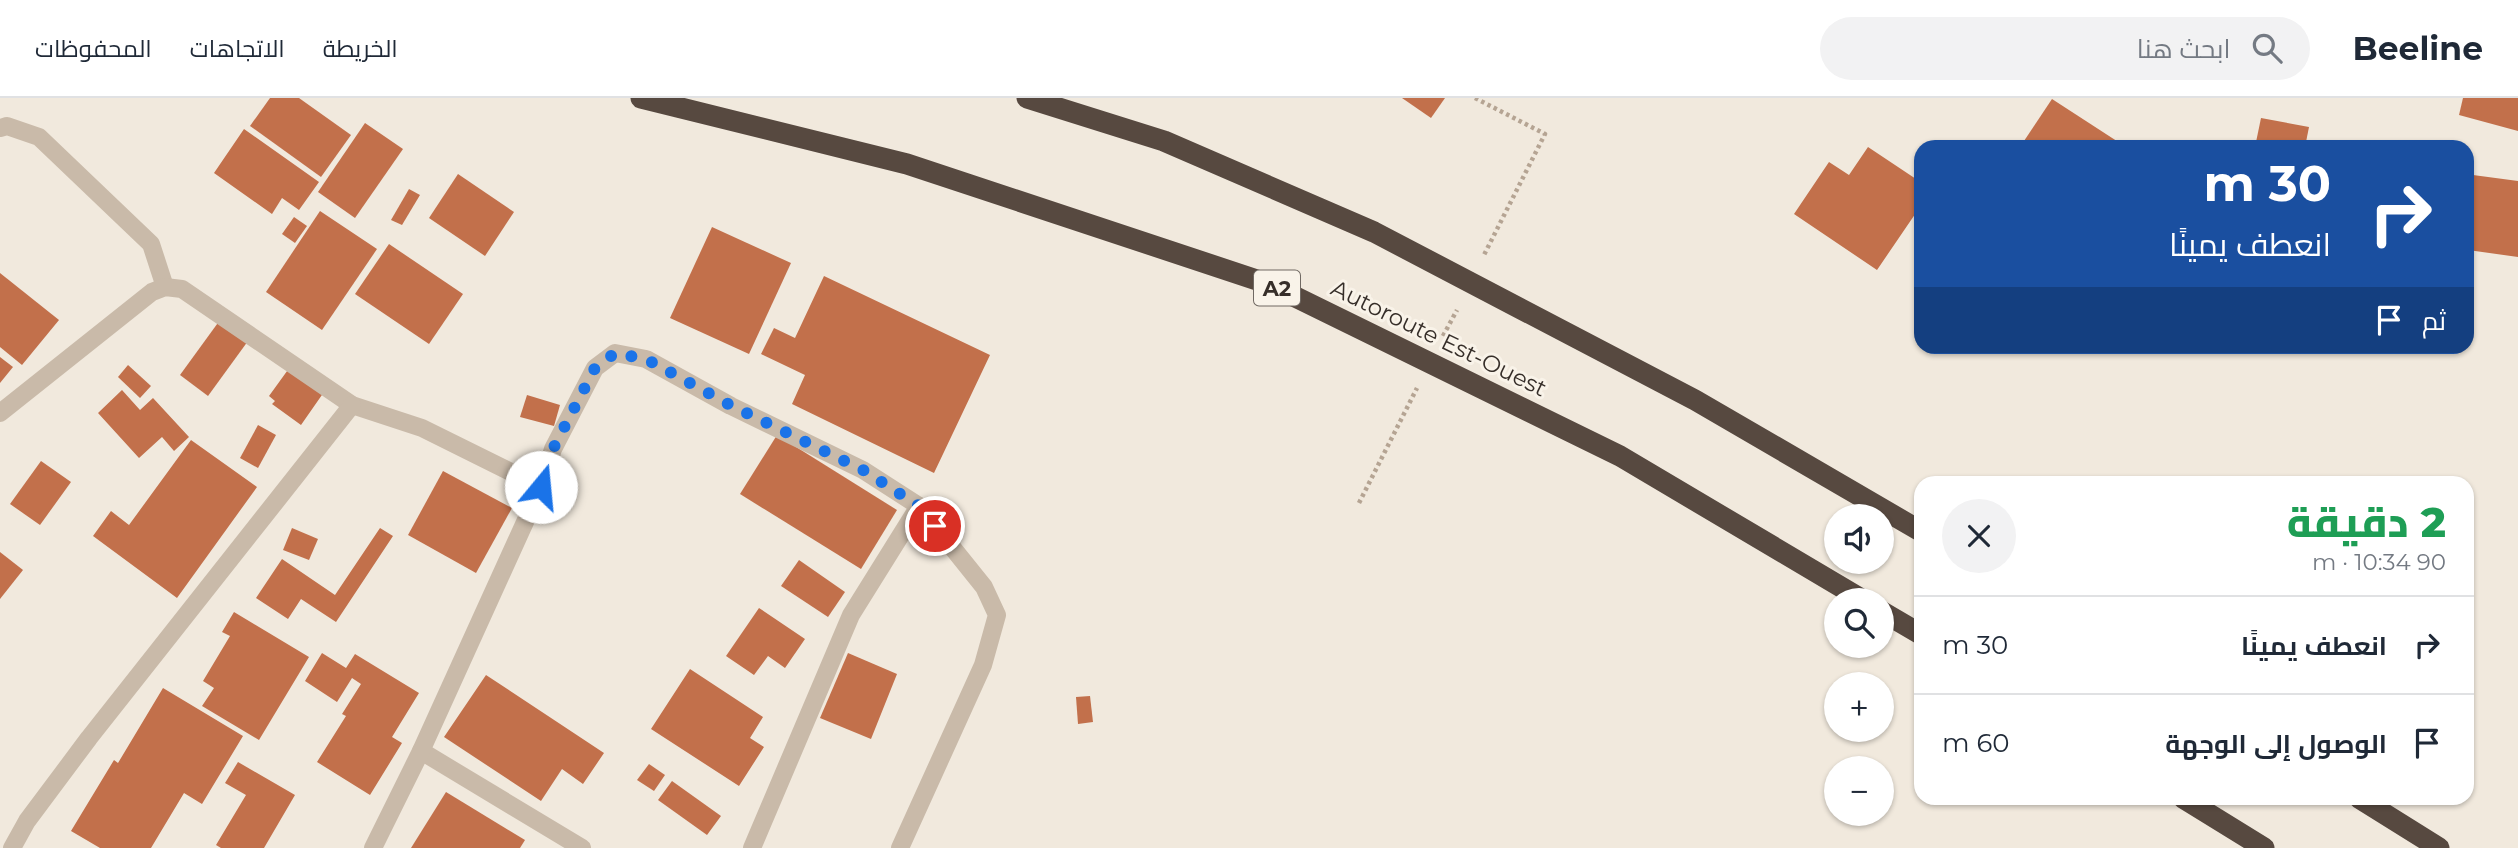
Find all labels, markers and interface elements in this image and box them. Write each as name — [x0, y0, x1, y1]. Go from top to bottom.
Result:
search box — [1820, 17, 2310, 80]
text: Beeline — [2352, 28, 2483, 68]
icon: search — [2248, 29, 2286, 67]
text: ابحث هنا — [2137, 33, 2230, 65]
text: المحفوظات — [35, 34, 152, 63]
text: الاتجاهات — [190, 34, 285, 63]
text: الخريطة — [323, 34, 398, 63]
text: 30 m — [2203, 154, 2331, 213]
icon: right — [2355, 168, 2446, 259]
text: انعطف يمينًا — [2169, 225, 2331, 264]
road number: A2 — [1254, 270, 1300, 306]
street label: Autoroute Est-Ouest — [1327, 274, 1551, 402]
icon: arrive — [2370, 301, 2408, 339]
text: ثم — [2422, 305, 2446, 337]
position arrow — [504, 450, 578, 524]
pin — [905, 496, 965, 556]
text: 2 دقيقة — [2287, 496, 2446, 548]
button: close — [1942, 499, 2016, 573]
map controls — [1824, 504, 1894, 826]
button: sound — [1824, 504, 1894, 574]
icon: arrive — [916, 507, 954, 545]
text: 90 m · 10:34 — [2312, 548, 2446, 576]
button: search — [1824, 588, 1894, 658]
icon: right — [2408, 626, 2446, 664]
text: 30 m — [1942, 629, 2008, 661]
text: انعطف يمينًا — [2241, 630, 2387, 662]
button: + — [1824, 672, 1894, 742]
icon: arrive — [2408, 724, 2446, 762]
text: 60 m — [1942, 727, 2009, 759]
text: الوصول إلى الوجهة — [2165, 728, 2387, 760]
button: − — [1824, 756, 1894, 826]

